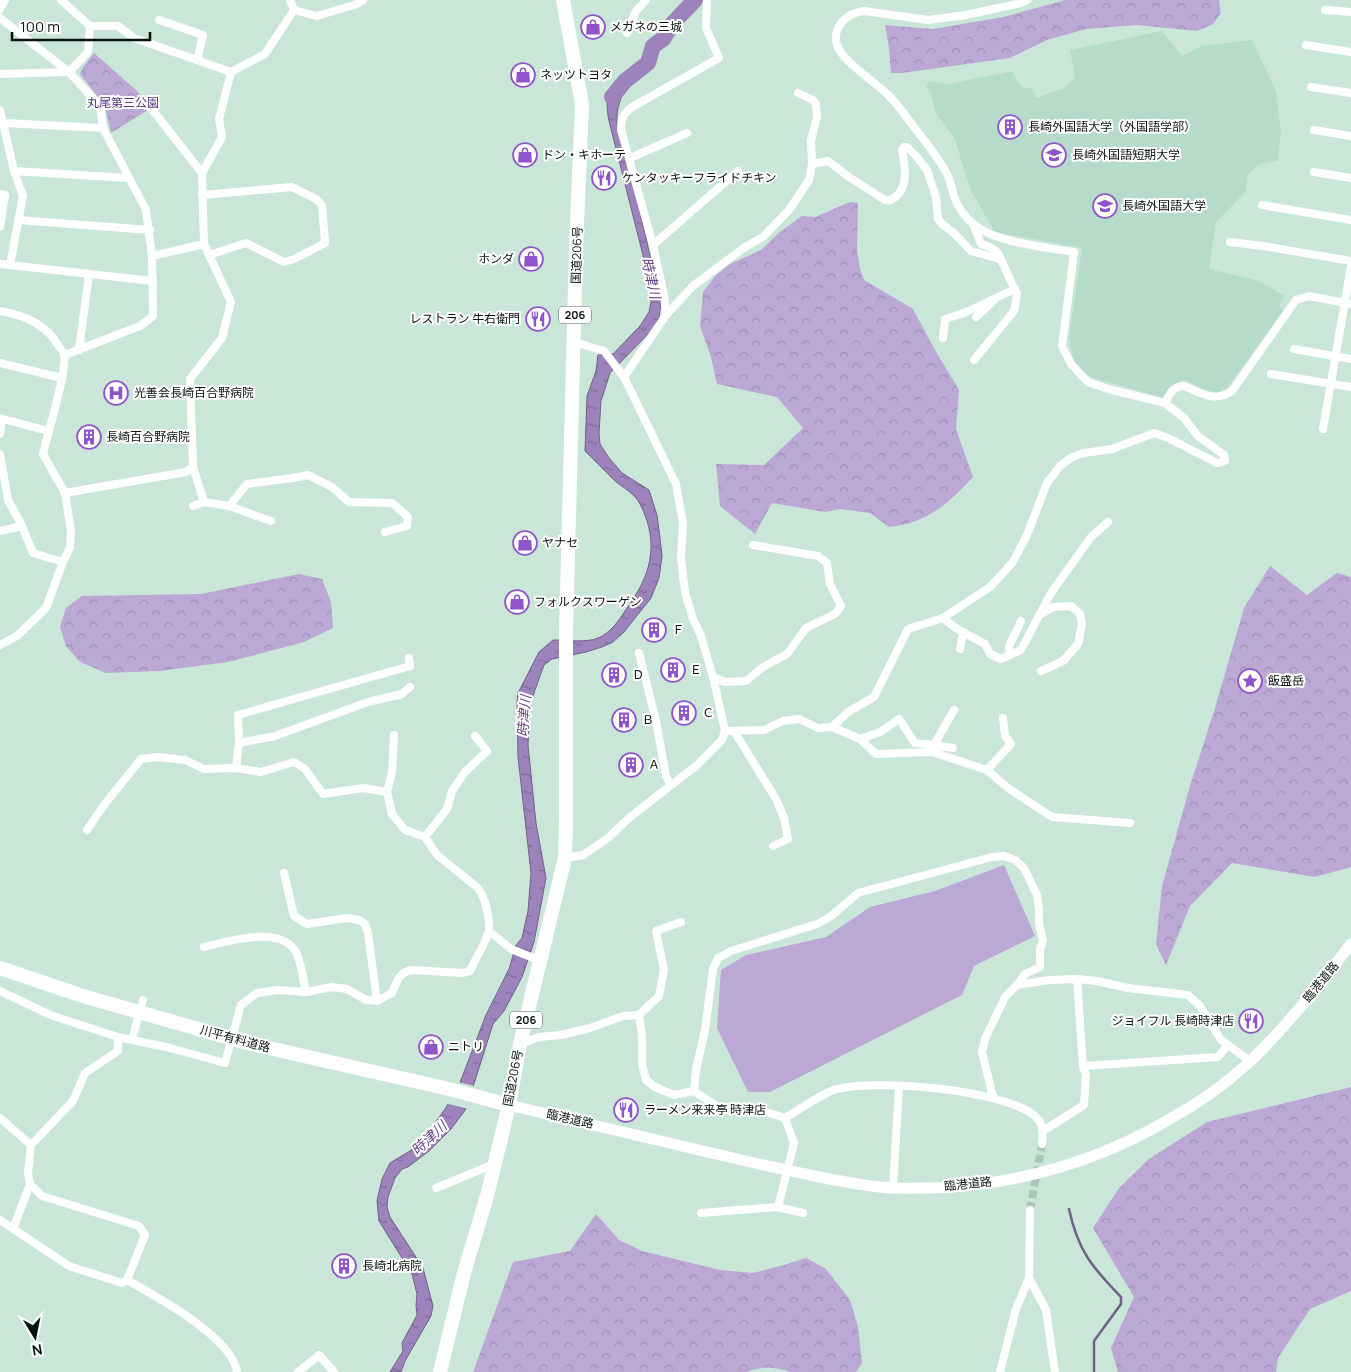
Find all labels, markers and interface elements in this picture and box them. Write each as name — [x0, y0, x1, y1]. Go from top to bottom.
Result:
scale bar — [12, 10, 150, 42]
shop icon: メガネの三城 — [580, 14, 606, 40]
text: 100 m — [20, 16, 60, 37]
place label: メガネの三城 — [610, 18, 682, 35]
shop icon: ネッツトヨタ — [510, 62, 536, 88]
place label: ネッツトヨタ — [540, 66, 612, 83]
park label: 丸尾第三公園 — [87, 94, 159, 111]
building icon: 長崎外国語大学（外国語学部） — [997, 114, 1023, 140]
place label: 長崎外国語大学（外国語学部） — [1028, 118, 1196, 135]
shop icon: ドン・キホーテ — [512, 142, 538, 168]
school or university icon: 長崎外国語短期大学 — [1041, 142, 1067, 168]
place label: ドン・キホーテ — [542, 146, 626, 163]
place label: 長崎外国語短期大学 — [1072, 146, 1180, 163]
restaurant icon: ケンタッキーフライドチキン — [591, 165, 617, 191]
place label: ケンタッキーフライドチキン — [622, 169, 777, 186]
school or university icon: 長崎外国語大学 — [1092, 193, 1118, 219]
place label: 長崎外国語大学 — [1122, 197, 1206, 214]
street label: 国道206号 — [567, 226, 586, 284]
shop icon: ホンダ — [518, 246, 544, 272]
place label: ホンダ — [478, 250, 514, 267]
water label: 時津川 — [638, 255, 666, 302]
restaurant icon: レストラン 牛右衛門 — [525, 306, 551, 332]
road number: 206 — [559, 306, 591, 324]
place label: レストラン 牛右衛門 — [410, 310, 520, 327]
hospital icon: 光善会長崎百合野病院 — [103, 380, 129, 406]
place label: 光善会長崎百合野病院 — [134, 384, 254, 401]
building icon: 長崎百合野病院 — [76, 424, 102, 450]
place label: 長崎百合野病院 — [106, 428, 190, 445]
shop icon: ヤナセ — [512, 530, 538, 556]
place label: ヤナセ — [542, 534, 578, 551]
shop icon: フォルクスワーゲン — [504, 589, 530, 615]
place label: フォルクスワーゲン — [534, 593, 642, 610]
building icon: Ｆ — [641, 617, 667, 643]
place label: Ｆ — [672, 621, 684, 638]
building icon: Ｅ — [660, 657, 686, 683]
place label: Ｅ — [690, 661, 702, 678]
building icon: Ｄ — [601, 662, 627, 688]
place label: Ｄ — [632, 666, 644, 683]
place icon: 飯盛岳 — [1237, 668, 1263, 694]
place label: 飯盛岳 — [1268, 672, 1304, 689]
water label: 時津川 — [512, 692, 535, 738]
building icon: Ｃ — [671, 700, 697, 726]
place label: Ｃ — [702, 704, 714, 721]
building icon: Ｂ — [611, 707, 637, 733]
place label: Ｂ — [642, 711, 654, 728]
building icon: Ａ — [618, 752, 644, 778]
place label: Ａ — [648, 756, 660, 773]
street label: 臨港道路 — [1299, 958, 1342, 1006]
restaurant icon: ジョイフル 長崎時津店 — [1238, 1008, 1264, 1034]
road number: 206 — [510, 1012, 542, 1028]
place label: ジョイフル 長崎時津店 — [1112, 1012, 1234, 1029]
street label: 川平有料道路 — [198, 1021, 272, 1056]
shop icon: ニトリ — [418, 1034, 444, 1060]
place label: ニトリ — [448, 1038, 484, 1055]
street label: 国道206号 — [499, 1048, 526, 1108]
restaurant icon: ラーメン来来亭 時津店 — [613, 1097, 639, 1123]
place label: ラーメン来来亭 時津店 — [644, 1101, 766, 1118]
street label: 臨港道路 — [545, 1105, 595, 1132]
water label: 時津川 — [407, 1115, 452, 1159]
street label: 臨港道路 — [943, 1173, 993, 1194]
building icon: 長崎北病院 — [331, 1253, 357, 1279]
place label: 長崎北病院 — [362, 1257, 422, 1274]
north arrow — [10, 1312, 60, 1362]
text: N — [31, 1340, 44, 1361]

